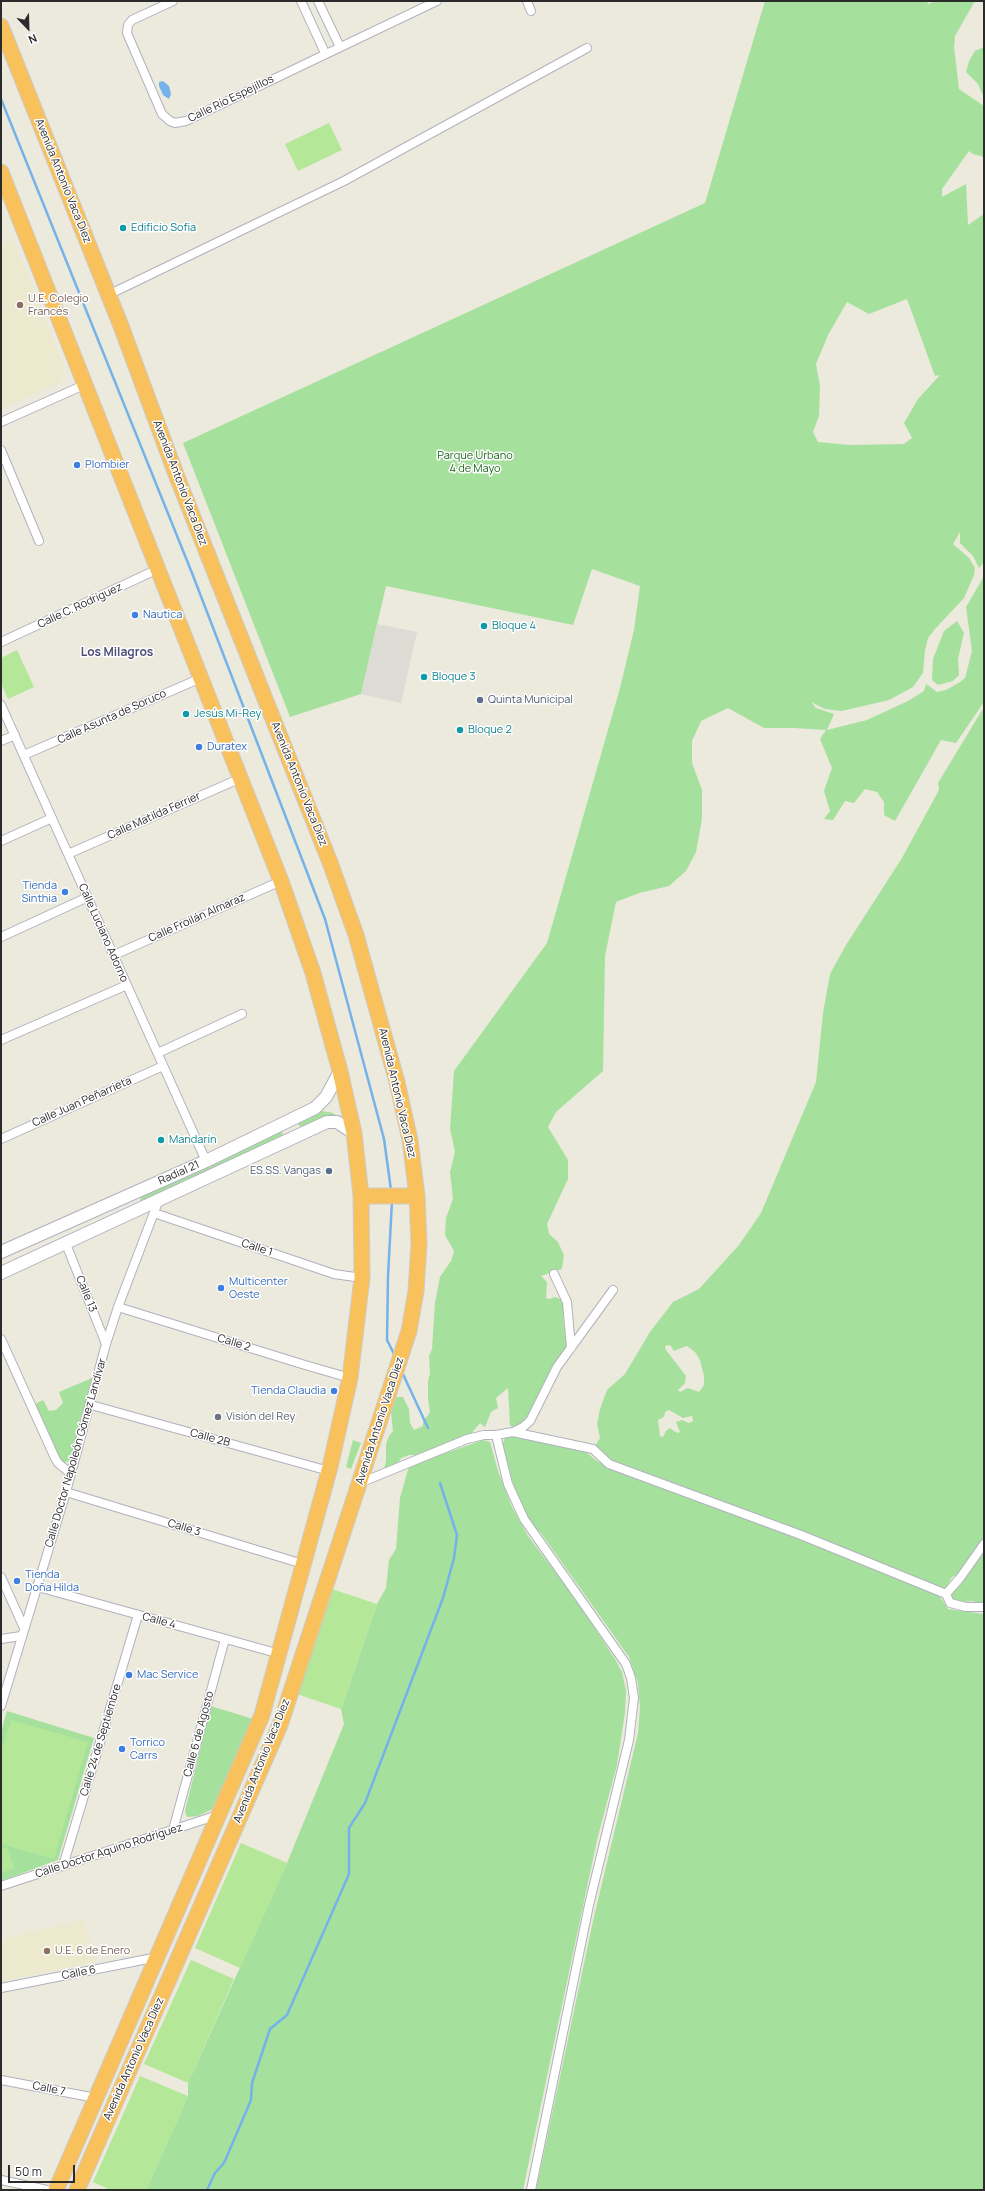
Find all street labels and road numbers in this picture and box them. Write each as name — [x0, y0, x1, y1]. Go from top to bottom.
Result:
street label: Calle Río Espejillos — [186, 73, 276, 125]
street label: Avenida Antonio Vaca Diez — [32, 117, 94, 245]
street label: Avenida Antonio Vaca Diez — [150, 419, 210, 547]
street label: Calle C. Rodríguez — [36, 581, 124, 631]
street label: Calle Asunta de Soruco — [56, 687, 168, 747]
street label: Avenida Antonio Vaca Diez — [268, 720, 330, 848]
street label: Calle Matilda Ferrier — [106, 790, 202, 842]
street label: Calle Luciano Adorno — [75, 882, 131, 984]
street label: Calle Froilán Almaraz — [147, 891, 247, 945]
street label: Avenida Antonio Vaca Diez — [376, 1027, 418, 1159]
street label: Calle Juan Peñarrieta — [30, 1074, 134, 1130]
street label: Radial 21 — [156, 1158, 202, 1188]
street label: Calle 1 — [240, 1237, 274, 1259]
street label: Calle 13 — [73, 1274, 99, 1314]
street label: Calle 2 — [216, 1332, 252, 1354]
street label: Avenida Antonio Vaca Diez — [353, 1356, 407, 1486]
street label: Calle Doctor Napoleón Gómez Landívar — [43, 1357, 109, 1549]
street label: Calle 2B — [189, 1426, 231, 1450]
street label: Calle 3 — [166, 1517, 202, 1539]
street label: Calle 4 — [141, 1610, 177, 1632]
street label: Calle 24 de Septiembre — [78, 1682, 124, 1798]
street label: Calle 6 de Agosto — [181, 1690, 217, 1778]
street label: Avenida Antonio Vaca Diez — [231, 1697, 293, 1825]
street label: Calle Doctor Aquino Rodríguez — [34, 1821, 184, 1881]
street label: Calle 6 — [61, 1963, 97, 1983]
street label: Avenida Antonio Vaca Diez — [101, 1996, 167, 2122]
street label: Calle 7 — [31, 2079, 67, 2099]

